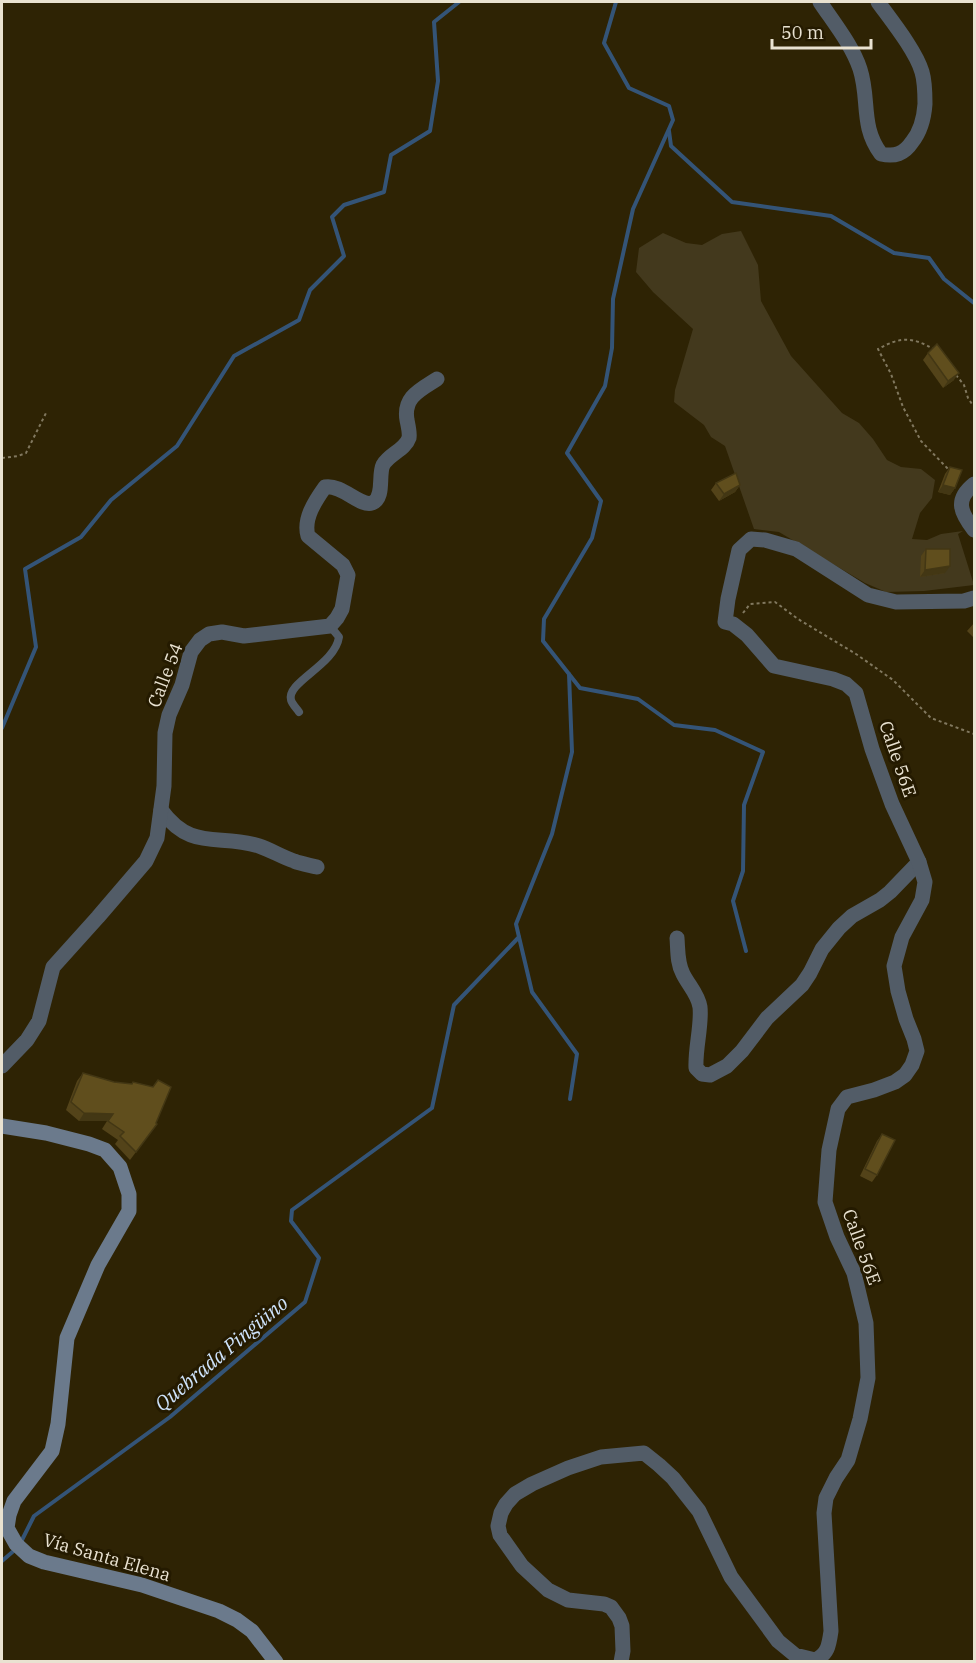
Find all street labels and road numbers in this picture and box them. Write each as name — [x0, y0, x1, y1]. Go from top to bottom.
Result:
street label: Calle 54 — [142, 639, 188, 711]
street label: Calle 56E — [874, 718, 922, 800]
street label: Calle 56E — [838, 1206, 886, 1288]
street label: Vía Santa Elena — [41, 1528, 174, 1586]

